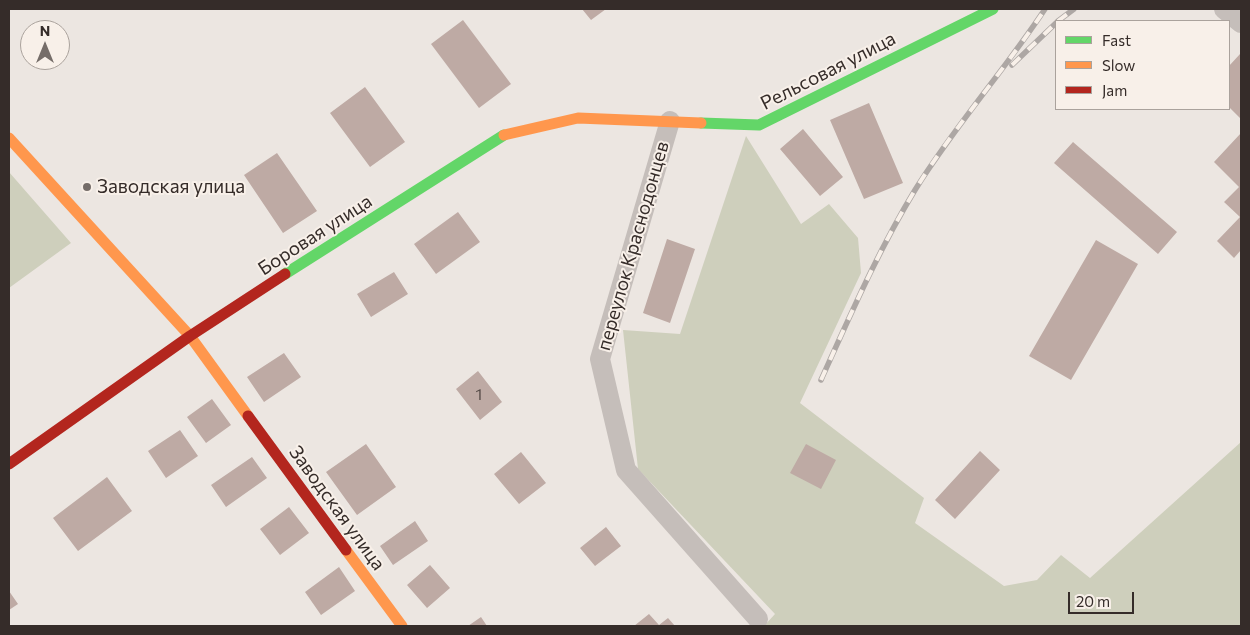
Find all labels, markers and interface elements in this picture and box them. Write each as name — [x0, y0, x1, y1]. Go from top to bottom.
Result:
north arrow — [20, 20, 70, 70]
legend — [1055, 20, 1230, 110]
text: N — [40, 22, 50, 39]
street label: Рельсовая улица — [757, 27, 899, 115]
text: Fast — [1102, 31, 1131, 49]
text: Slow — [1102, 56, 1135, 74]
text: Jam — [1102, 81, 1127, 99]
street label: переулок Краснодонцев — [592, 139, 674, 353]
place label: Заводская улица — [97, 176, 245, 198]
marker: Заводская улица — [81, 181, 93, 193]
street label: Боровая улица — [254, 190, 376, 280]
house number: 1 — [476, 385, 482, 405]
street label: Заводская улица — [284, 441, 390, 575]
scale bar — [1070, 582, 1136, 614]
text: 20 m — [1076, 592, 1110, 610]

